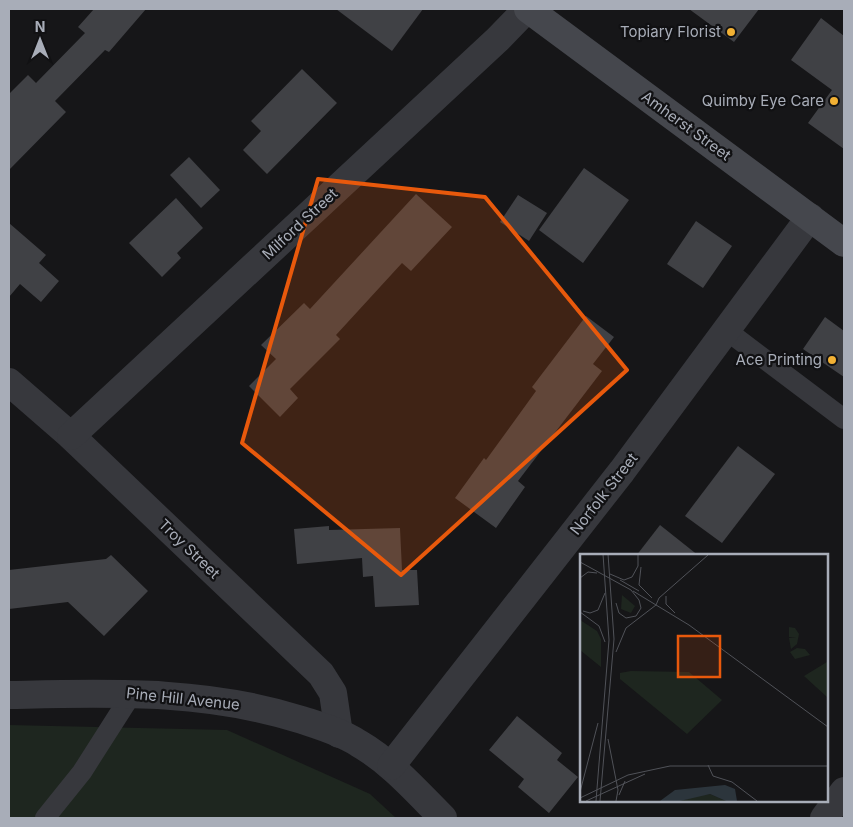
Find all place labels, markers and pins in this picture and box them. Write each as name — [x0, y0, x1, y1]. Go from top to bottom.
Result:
place label: Topiary Florist — [620, 22, 721, 41]
marker: Topiary Florist — [725, 26, 737, 38]
place label: Quimby Eye Care — [702, 91, 824, 110]
marker: Quimby Eye Care — [828, 95, 840, 107]
place label: Ace Printing — [736, 350, 822, 369]
marker: Ace Printing — [826, 354, 838, 366]

